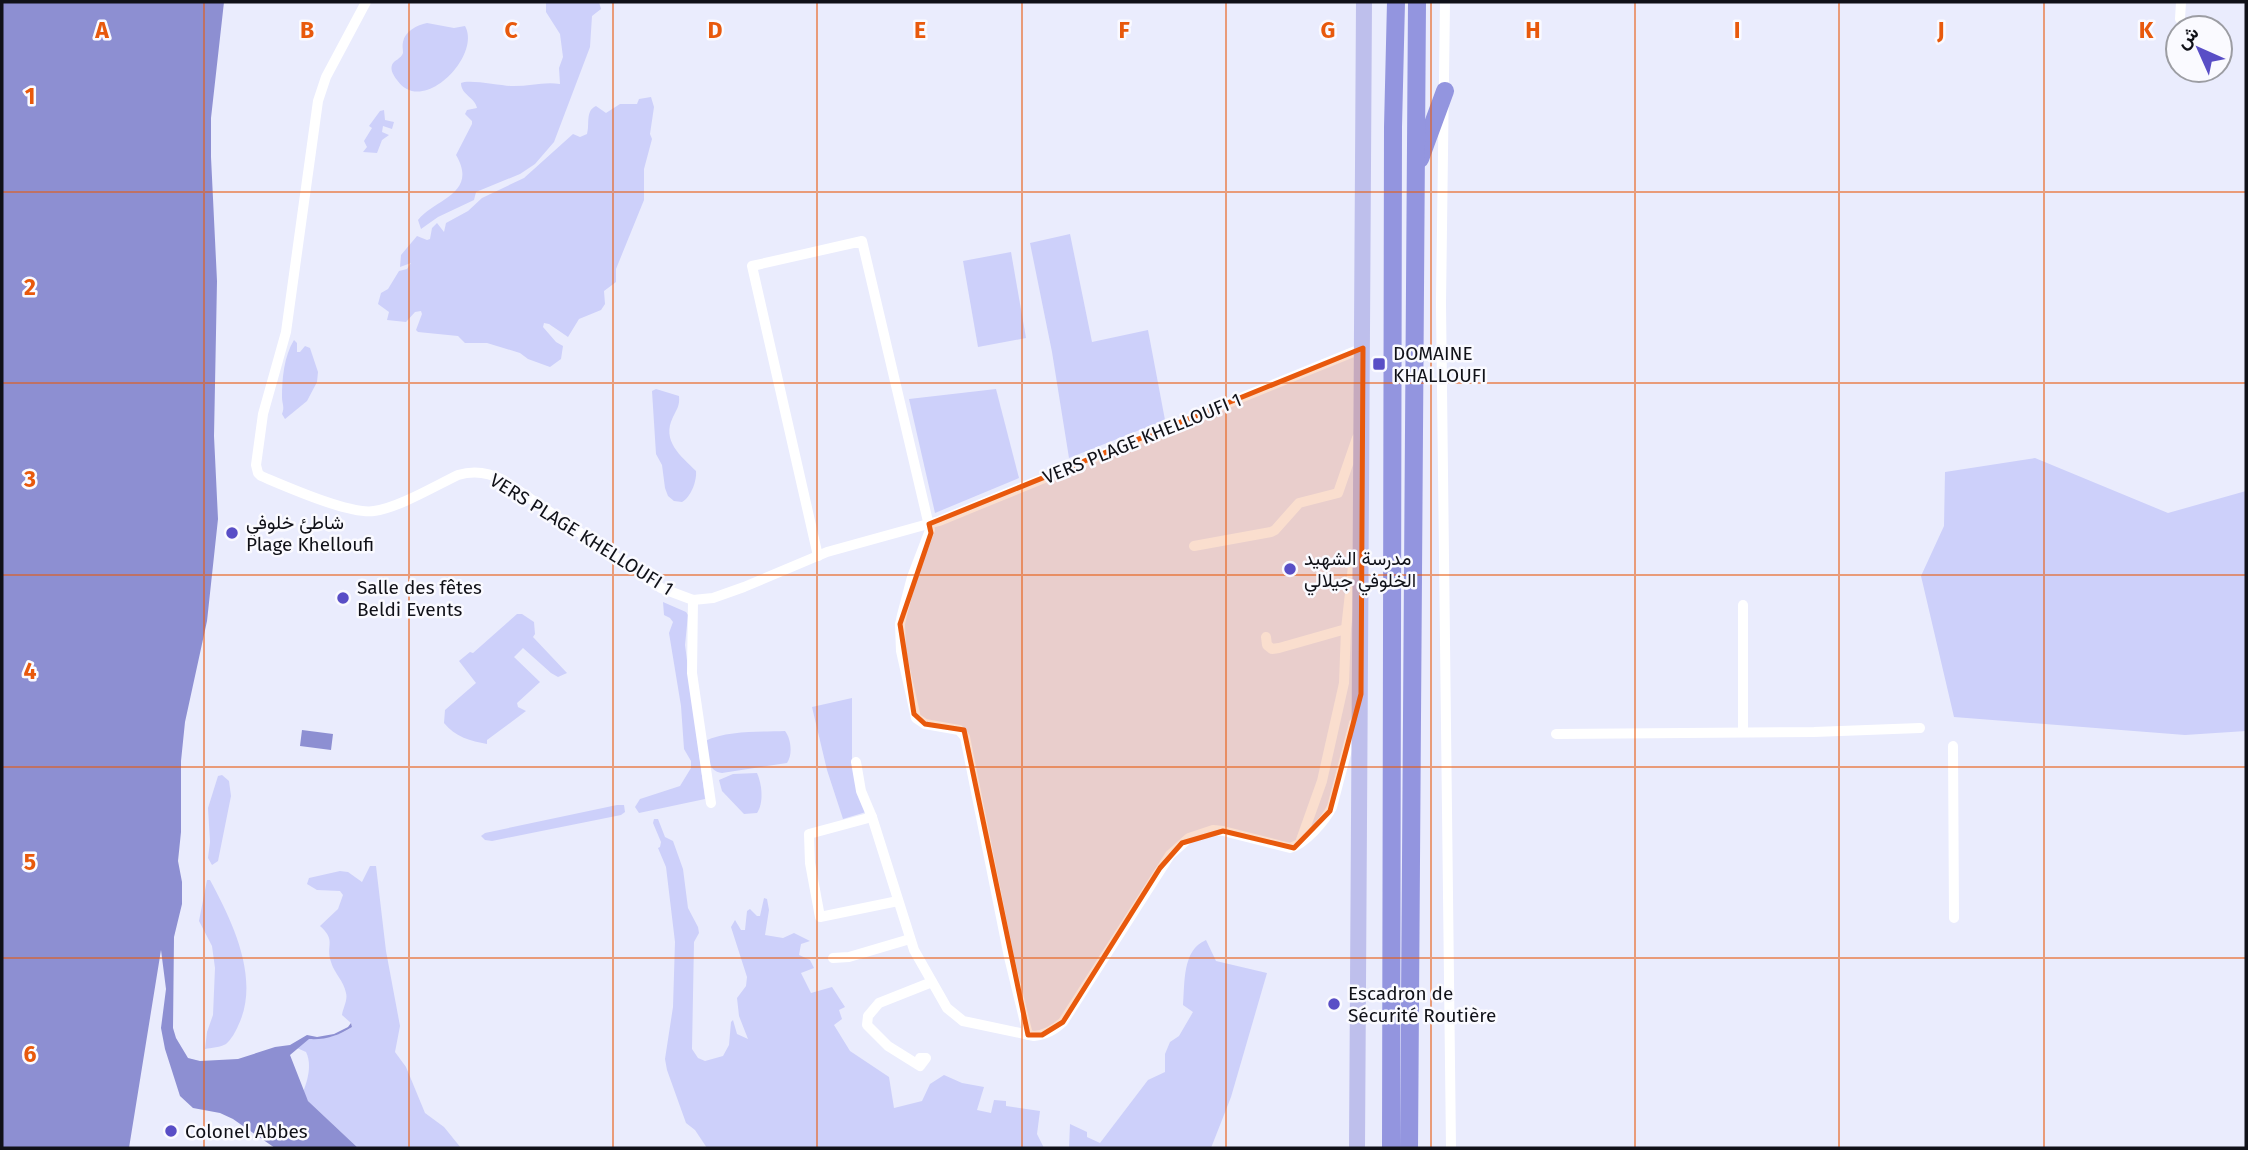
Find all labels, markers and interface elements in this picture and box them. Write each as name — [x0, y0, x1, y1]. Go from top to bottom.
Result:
north arrow — [2164, 14, 2234, 84]
text: A — [94, 16, 109, 44]
text: B — [300, 16, 314, 44]
text: C — [504, 16, 518, 44]
text: D — [708, 16, 723, 44]
text: E — [914, 16, 926, 44]
text: F — [1118, 16, 1130, 44]
text: G — [1321, 16, 1335, 44]
text: H — [1525, 16, 1541, 44]
text: I — [1734, 16, 1740, 44]
text: J — [1936, 16, 1945, 44]
text: K — [2139, 16, 2154, 44]
text: ش — [2171, 21, 2204, 54]
text: 1 — [25, 82, 35, 110]
text: 2 — [24, 273, 36, 301]
place label: DOMAINE KHALLOUFI — [1393, 342, 1487, 387]
marker: DOMAINE KHALLOUFI — [1371, 356, 1387, 372]
street label: VERS PLAGE KHELLOUFI 1 — [1040, 388, 1245, 489]
text: 3 — [23, 465, 36, 493]
street label: VERS PLAGE KHELLOUFI 1 — [486, 468, 678, 600]
place label: شاطئ خلوفي Plage Khelloufi — [246, 511, 374, 556]
marker: شاطئ خلوفي Plage Khelloufi — [224, 525, 240, 541]
place label: مدرسة الشهيد الخلوفي جيلالي — [1304, 547, 1416, 596]
marker: مدرسة الشهيد الخلوفي جيلالي — [1282, 561, 1298, 577]
place label: Salle des fêtes Beldi Events — [357, 576, 482, 621]
marker: Salle des fêtes Beldi Events — [335, 590, 351, 606]
text: 4 — [24, 657, 37, 685]
text: 5 — [24, 848, 36, 876]
place label: Escadron de Sécurité Routière — [1348, 982, 1496, 1027]
marker: Escadron de Sécurité Routière — [1326, 996, 1342, 1012]
text: 6 — [24, 1040, 37, 1068]
place label: Colonel Abbes — [185, 1120, 308, 1143]
marker: Colonel Abbes — [163, 1123, 179, 1139]

